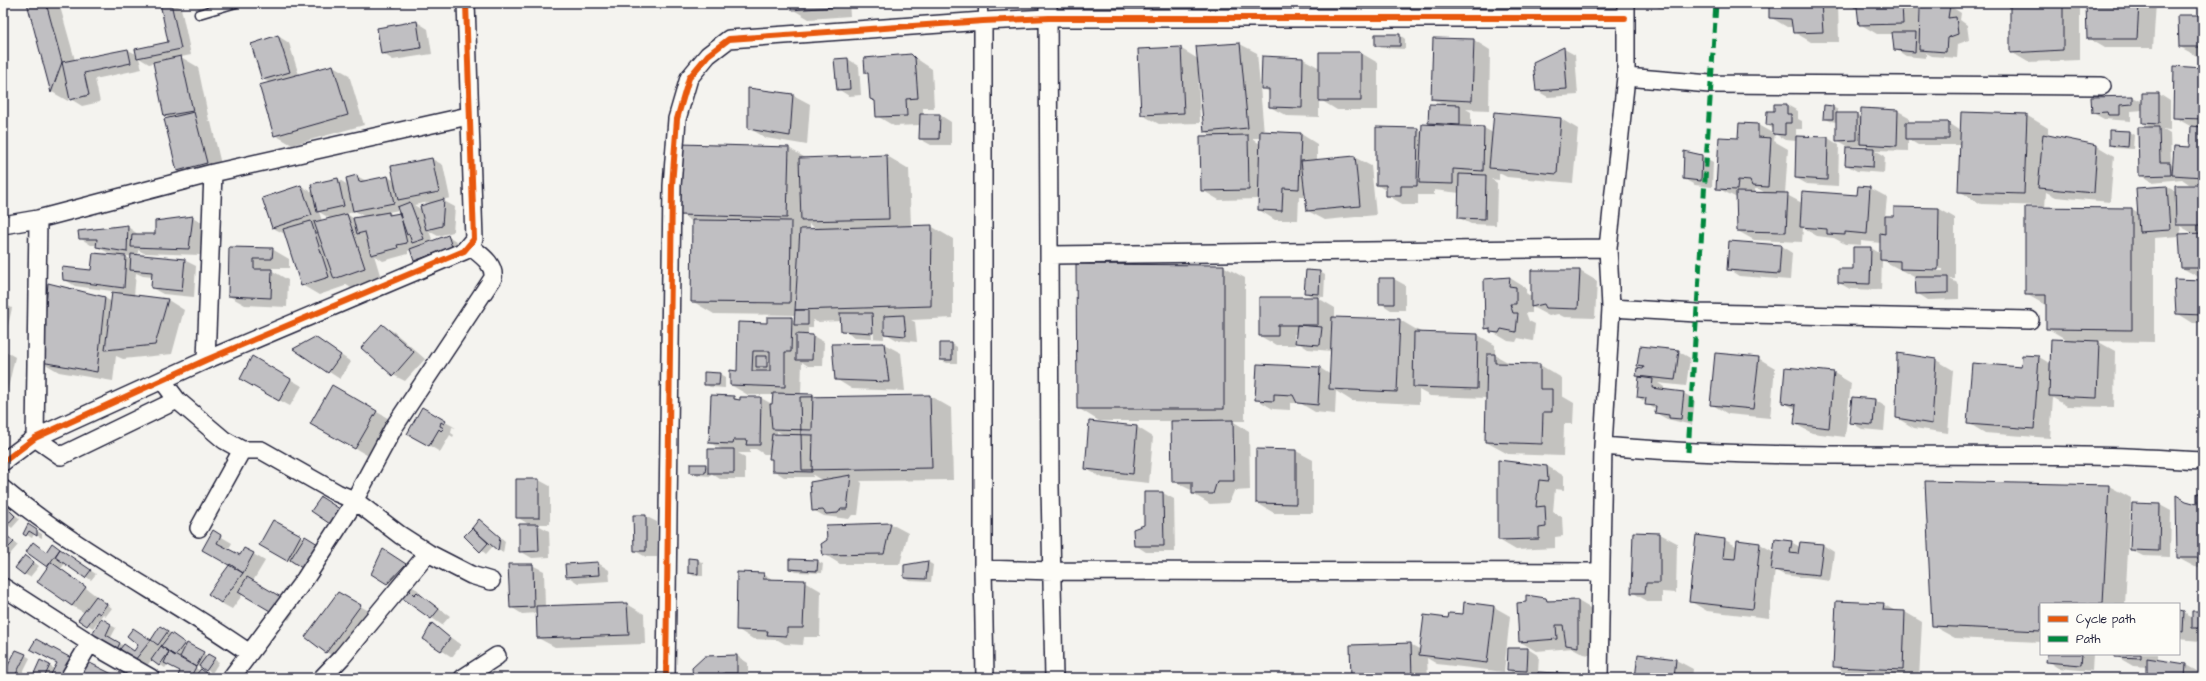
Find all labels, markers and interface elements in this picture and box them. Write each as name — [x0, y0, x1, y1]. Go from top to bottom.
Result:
legend — [2040, 603, 2180, 655]
text: Cycle path — [2076, 611, 2135, 629]
text: Path — [2076, 631, 2101, 648]

